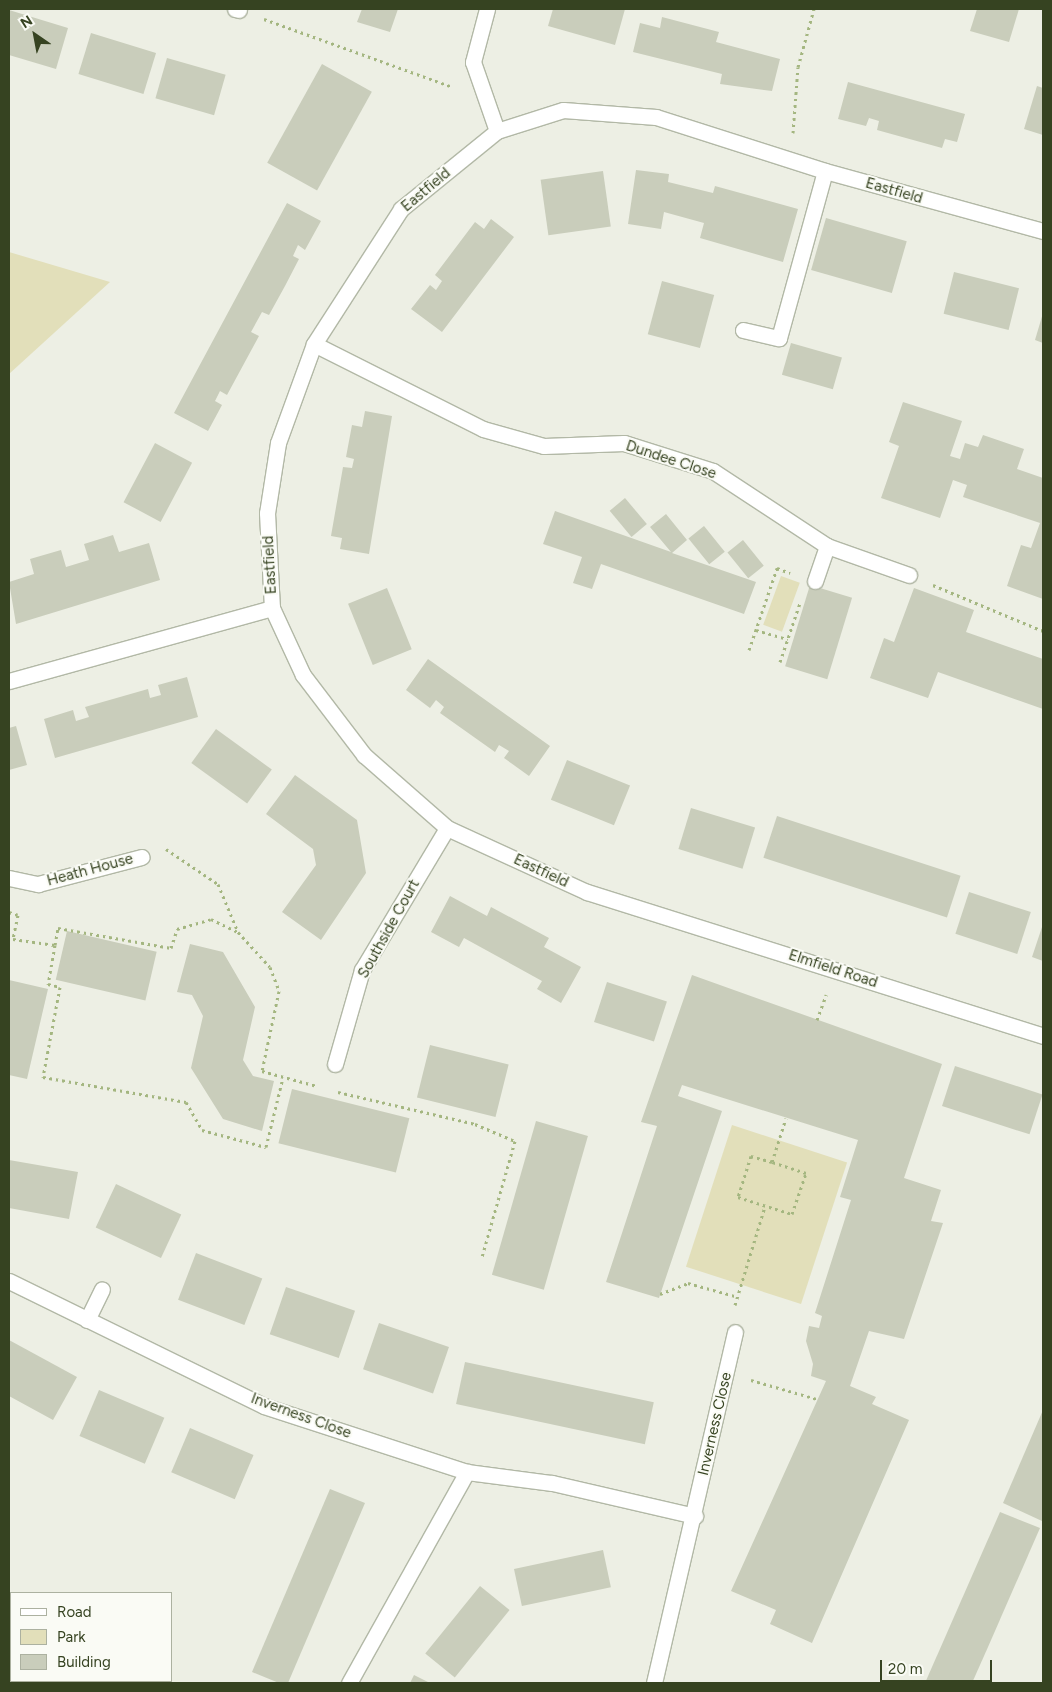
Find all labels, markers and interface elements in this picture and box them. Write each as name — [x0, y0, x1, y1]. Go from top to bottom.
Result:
north arrow — [10, 10, 60, 60]
text: N — [17, 12, 36, 32]
street label: Eastfield — [398, 164, 454, 216]
street label: Eastfield — [863, 174, 925, 208]
street label: Dundee Close — [624, 437, 718, 483]
street label: Eastfield — [259, 535, 281, 595]
street label: Heath House — [45, 850, 135, 890]
street label: Eastfield — [511, 850, 571, 892]
street label: Southside Court — [354, 876, 424, 982]
street label: Elmfield Road — [786, 946, 880, 992]
street label: Inverness Close — [694, 1371, 736, 1477]
street label: Inverness Close — [248, 1390, 354, 1442]
legend — [10, 1592, 172, 1682]
text: Road — [57, 1603, 92, 1621]
text: Park — [57, 1628, 86, 1646]
scale bar — [882, 1650, 994, 1682]
text: Building — [57, 1653, 111, 1671]
text: 20 m — [888, 1660, 922, 1678]

